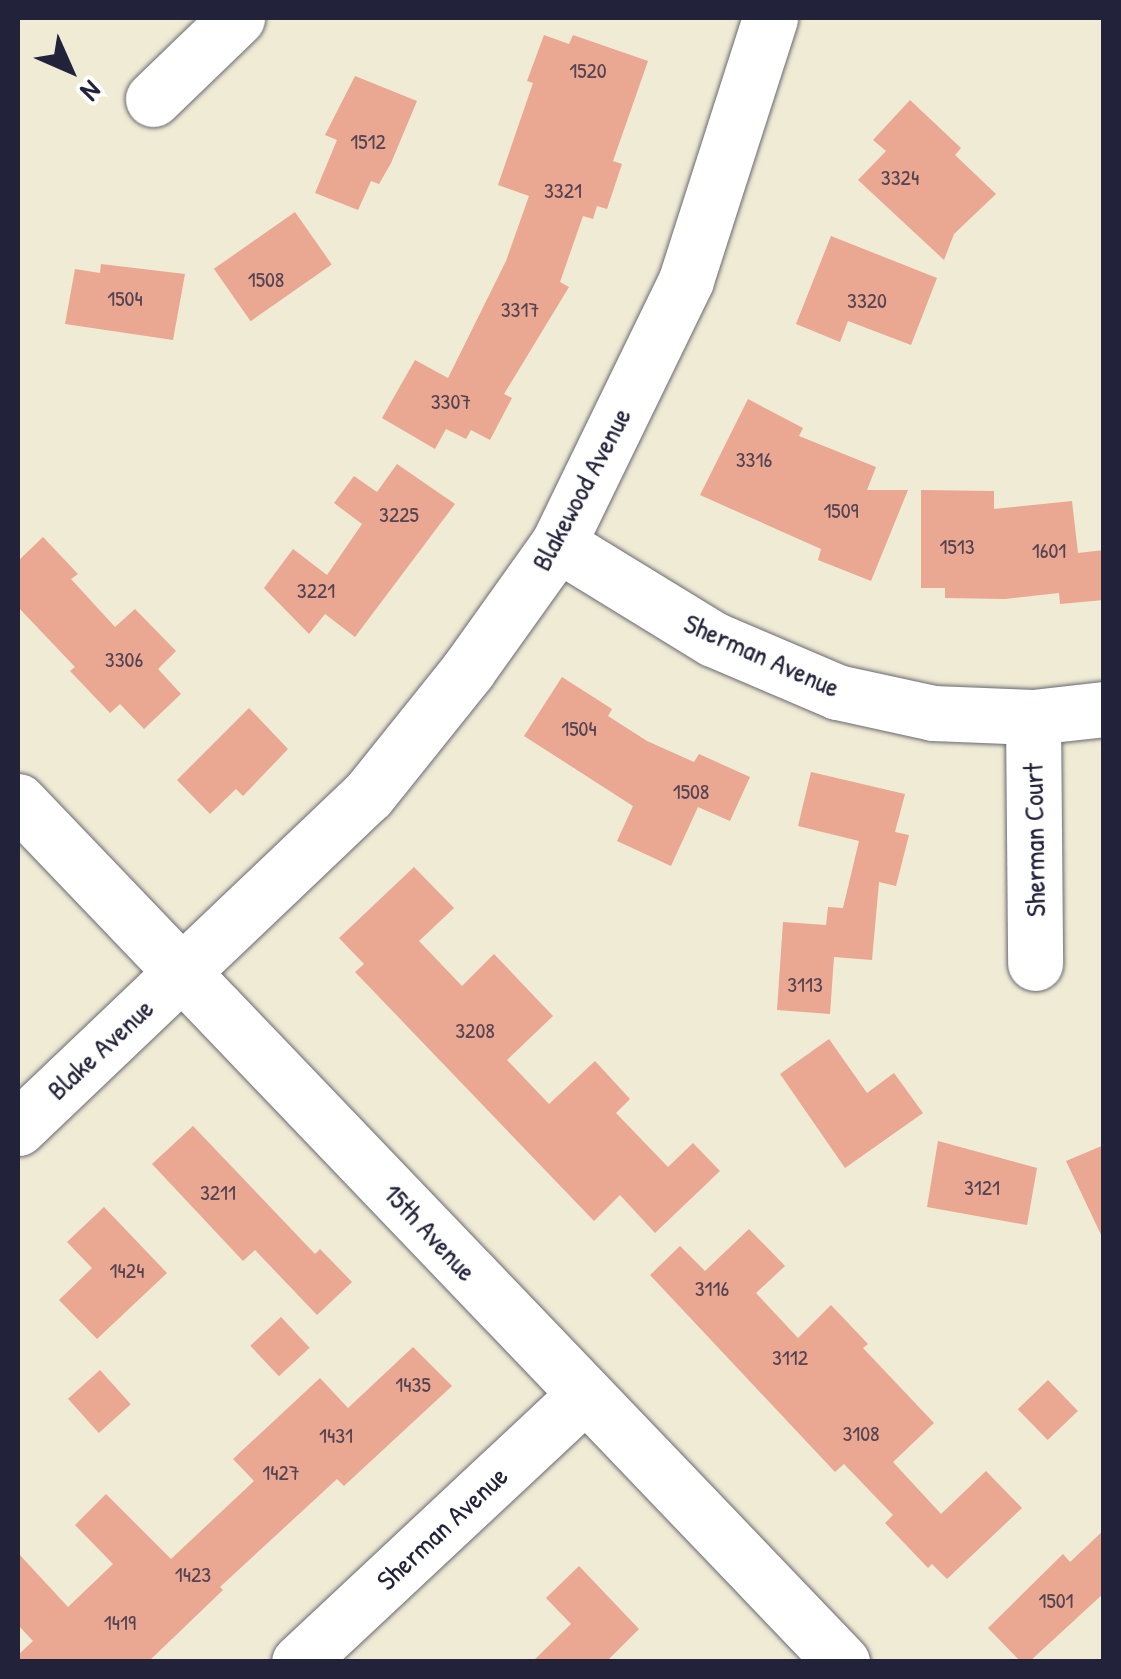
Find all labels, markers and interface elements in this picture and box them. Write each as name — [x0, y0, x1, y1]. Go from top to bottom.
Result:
north arrow — [20, 20, 120, 120]
house number: 1520 — [569, 58, 607, 84]
text: N — [73, 73, 110, 110]
house number: 1512 — [350, 129, 386, 155]
house number: 3324 — [881, 165, 919, 191]
house number: 3321 — [544, 178, 582, 204]
house number: 1508 — [248, 267, 284, 293]
house number: 1504 — [107, 286, 143, 312]
house number: 3320 — [847, 288, 887, 314]
house number: 3317 — [501, 297, 539, 323]
house number: 3307 — [431, 389, 471, 415]
street label: Blakewood Avenue — [524, 402, 638, 576]
house number: 3316 — [736, 447, 772, 473]
house number: 1509 — [823, 498, 859, 524]
house number: 3225 — [379, 502, 419, 528]
house number: 1513 — [939, 534, 975, 560]
house number: 1601 — [1032, 538, 1066, 564]
house number: 3221 — [297, 578, 335, 604]
street label: Sherman Avenue — [679, 606, 845, 704]
house number: 3306 — [105, 647, 143, 673]
house number: 1504 — [561, 716, 597, 742]
street label: Sherman Court — [1016, 763, 1052, 917]
house number: 1508 — [673, 779, 709, 805]
house number: 3113 — [787, 972, 823, 998]
street label: Blake Avenue — [40, 991, 160, 1107]
house number: 3208 — [455, 1018, 495, 1044]
house number: 3121 — [964, 1175, 1000, 1201]
street label: 15th Avenue — [377, 1176, 483, 1288]
house number: 3211 — [200, 1180, 236, 1206]
house number: 1424 — [110, 1258, 144, 1284]
house number: 3116 — [695, 1276, 729, 1302]
house number: 3112 — [772, 1345, 808, 1371]
house number: 1435 — [395, 1372, 431, 1398]
house number: 3108 — [842, 1421, 880, 1447]
house number: 1431 — [319, 1423, 353, 1449]
street label: Sherman Avenue — [370, 1459, 514, 1597]
house number: 1427 — [262, 1460, 300, 1486]
house number: 1423 — [175, 1562, 211, 1588]
house number: 1501 — [1038, 1588, 1074, 1614]
house number: 1419 — [104, 1610, 136, 1636]

